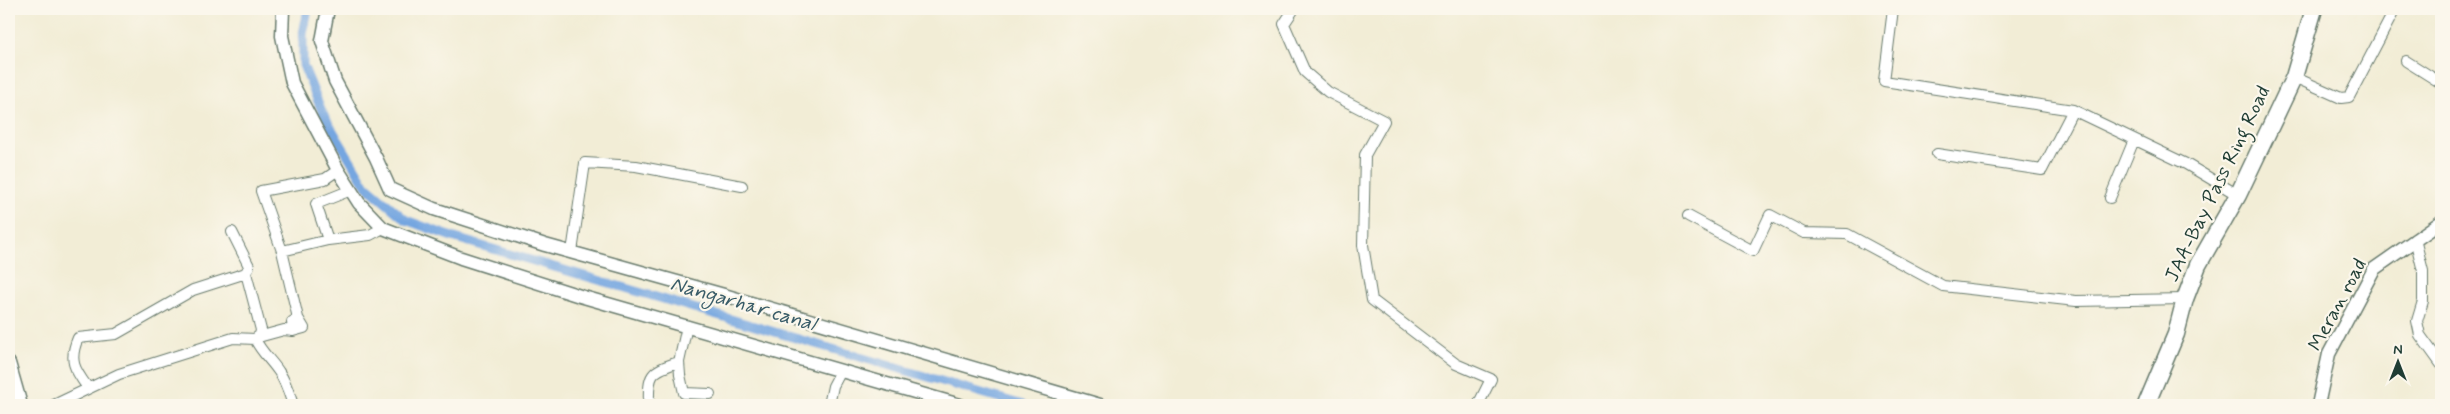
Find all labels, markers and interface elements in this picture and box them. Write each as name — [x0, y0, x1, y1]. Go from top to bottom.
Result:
street label: JAA-Bay Pass Ring Road — [2159, 81, 2279, 288]
street label: Meran road — [2302, 254, 2374, 356]
water label: Nangarhar canal — [666, 270, 822, 341]
north arrow — [2372, 336, 2422, 386]
text: N — [2393, 341, 2403, 359]

